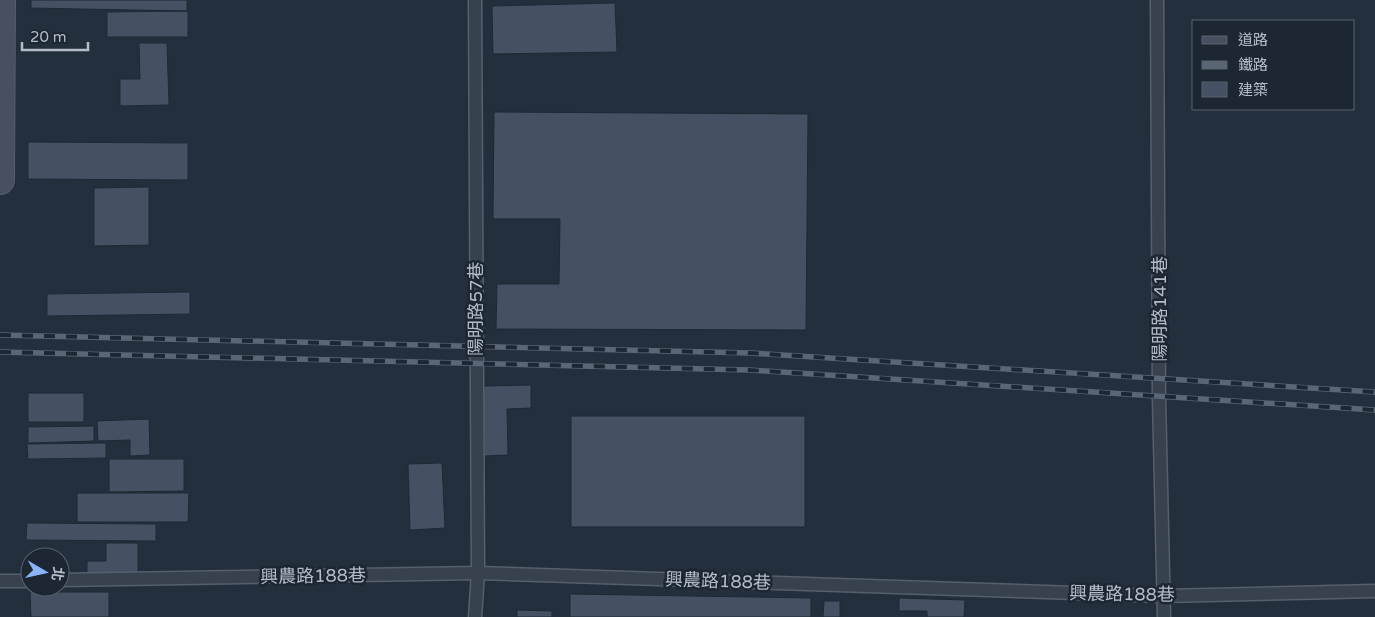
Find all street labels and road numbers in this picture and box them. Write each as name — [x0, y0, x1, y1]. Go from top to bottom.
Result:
street label: 陽明路141巷 — [1149, 256, 1171, 362]
street label: 陽明路57巷 — [465, 262, 487, 356]
street label: 興農路188巷 — [260, 564, 366, 588]
street label: 興農路188巷 — [665, 568, 771, 594]
street label: 興農路188巷 — [1069, 582, 1175, 606]

